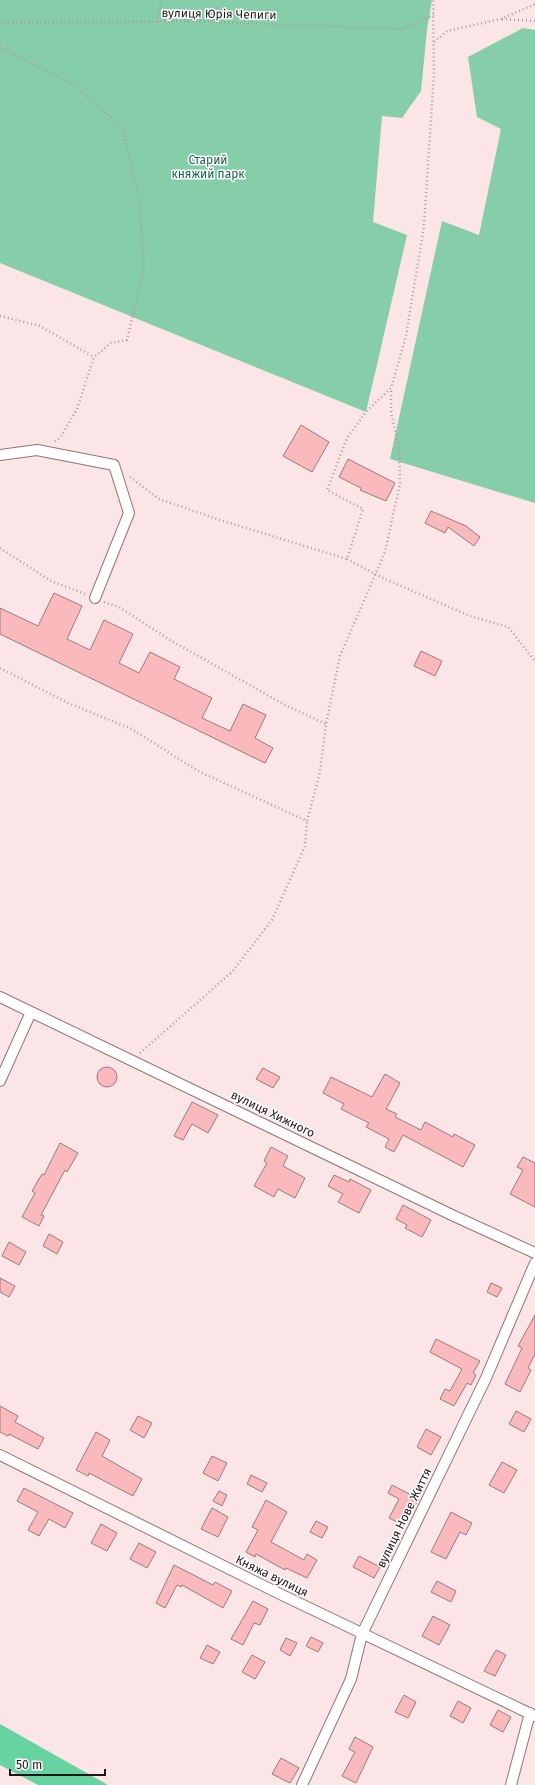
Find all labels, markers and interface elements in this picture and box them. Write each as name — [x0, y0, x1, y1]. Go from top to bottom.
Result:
street label: вулиця Юрія Чепиги — [161, 6, 277, 22]
park label: Старий княжий парк — [171, 153, 245, 181]
street label: вулиця Хижного — [229, 1088, 317, 1140]
street label: вулиця Нове Життя — [374, 1466, 434, 1570]
street label: Княжа вулиця — [233, 1552, 311, 1600]
scale bar — [10, 1751, 105, 1777]
text: 50 m — [16, 1758, 42, 1772]

